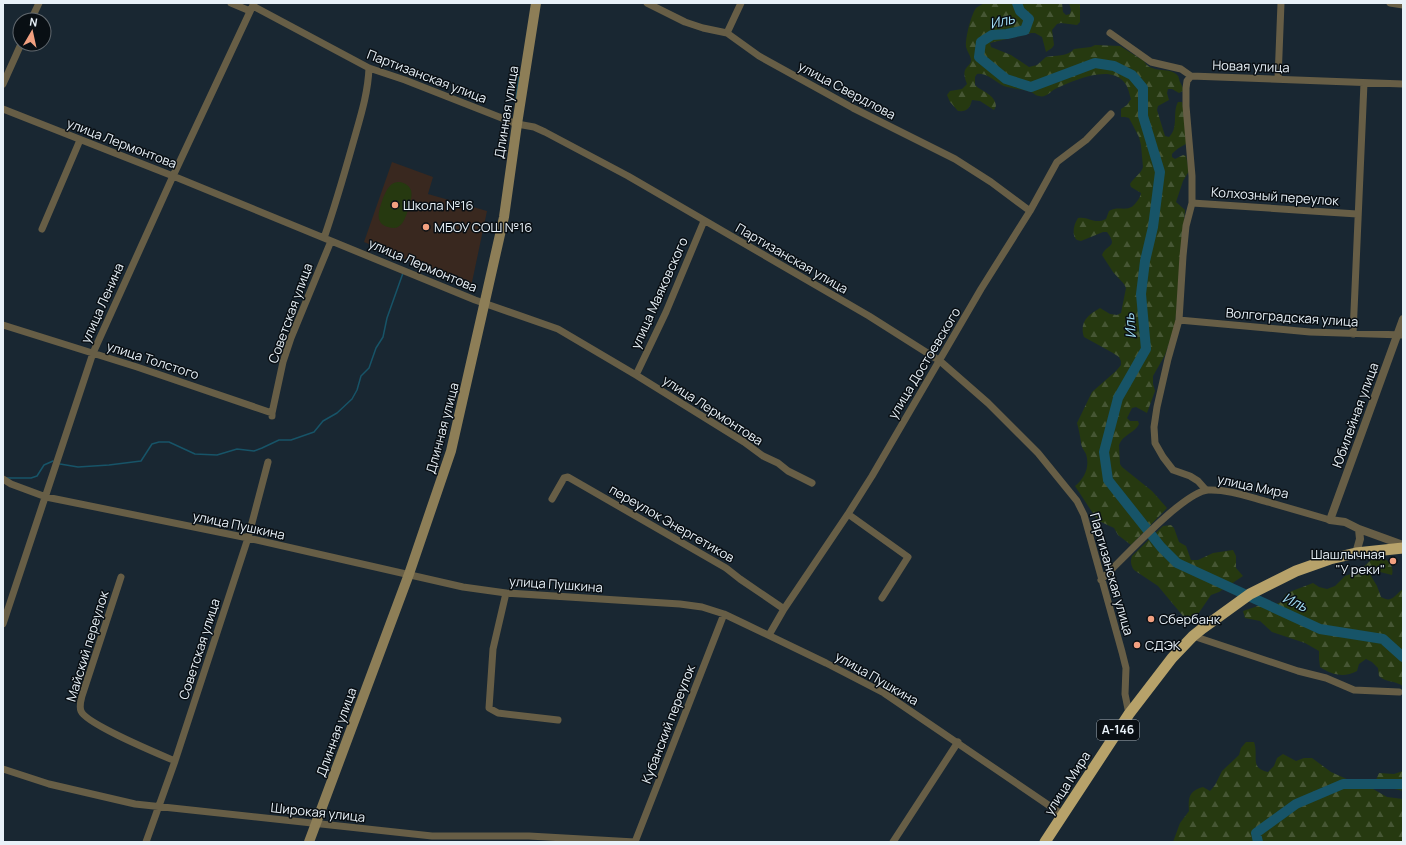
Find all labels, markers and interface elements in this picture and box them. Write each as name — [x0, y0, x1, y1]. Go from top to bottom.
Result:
water label: Иль — [988, 8, 1017, 33]
north arrow — [12, 12, 52, 52]
text: N — [29, 14, 39, 30]
street label: Партизанская улица — [365, 45, 489, 107]
street label: Новая улица — [1212, 56, 1290, 76]
street label: улица Свердлова — [795, 57, 899, 123]
street label: Длинная улица — [490, 64, 522, 160]
street label: улица Лермонтова — [64, 114, 180, 172]
street label: Колхозный переулок — [1211, 183, 1340, 209]
place label: Школа №16 — [403, 196, 474, 214]
marker: Школа №16 — [390, 200, 400, 210]
place label: МБОУ СОШ №16 — [434, 218, 532, 236]
street label: Партизанская улица — [733, 219, 851, 297]
marker: МБОУ СОШ №16 — [421, 222, 431, 232]
street label: улица Лермонтова — [366, 234, 480, 296]
street label: улица Маяковского — [626, 234, 692, 352]
street label: улица Ленина — [76, 260, 128, 346]
street label: Советская улица — [264, 260, 316, 366]
street label: Волгоградская улица — [1225, 303, 1359, 331]
street label: улица Достоевского — [884, 304, 965, 422]
water label: Иль — [1119, 312, 1140, 339]
street label: улица Толстого — [105, 337, 202, 383]
street label: Юбилейная улица — [1328, 360, 1382, 470]
street label: улица Лермонтова — [659, 371, 767, 449]
street label: Длинная улица — [421, 380, 463, 476]
street label: улица Мира — [1216, 470, 1290, 502]
street label: переулок Энергетиков — [606, 480, 738, 566]
street label: улица Пушкина — [191, 506, 287, 544]
street label: Партизанская улица — [1086, 511, 1138, 637]
place label: Шашлычная "У реки" — [1311, 545, 1385, 578]
marker: Шашлычная "У реки" — [1388, 556, 1398, 566]
street label: улица Пушкина — [509, 572, 603, 596]
street label: Майский переулок — [62, 588, 113, 704]
water label: Иль — [1280, 588, 1311, 616]
street label: Советская улица — [174, 596, 224, 702]
place label: Сбербанк — [1159, 610, 1221, 628]
marker: Сбербанк — [1146, 614, 1156, 624]
place label: СДЭК — [1145, 636, 1181, 654]
marker: СДЭК — [1132, 640, 1142, 650]
street label: улица Пушкина — [832, 647, 922, 709]
street label: Кубанский переулок — [637, 661, 699, 786]
street label: Длинная улица — [312, 685, 360, 779]
road number: А-146 — [1097, 720, 1139, 740]
street label: улица Мира — [1040, 748, 1094, 818]
street label: Широкая улица — [270, 798, 366, 826]

